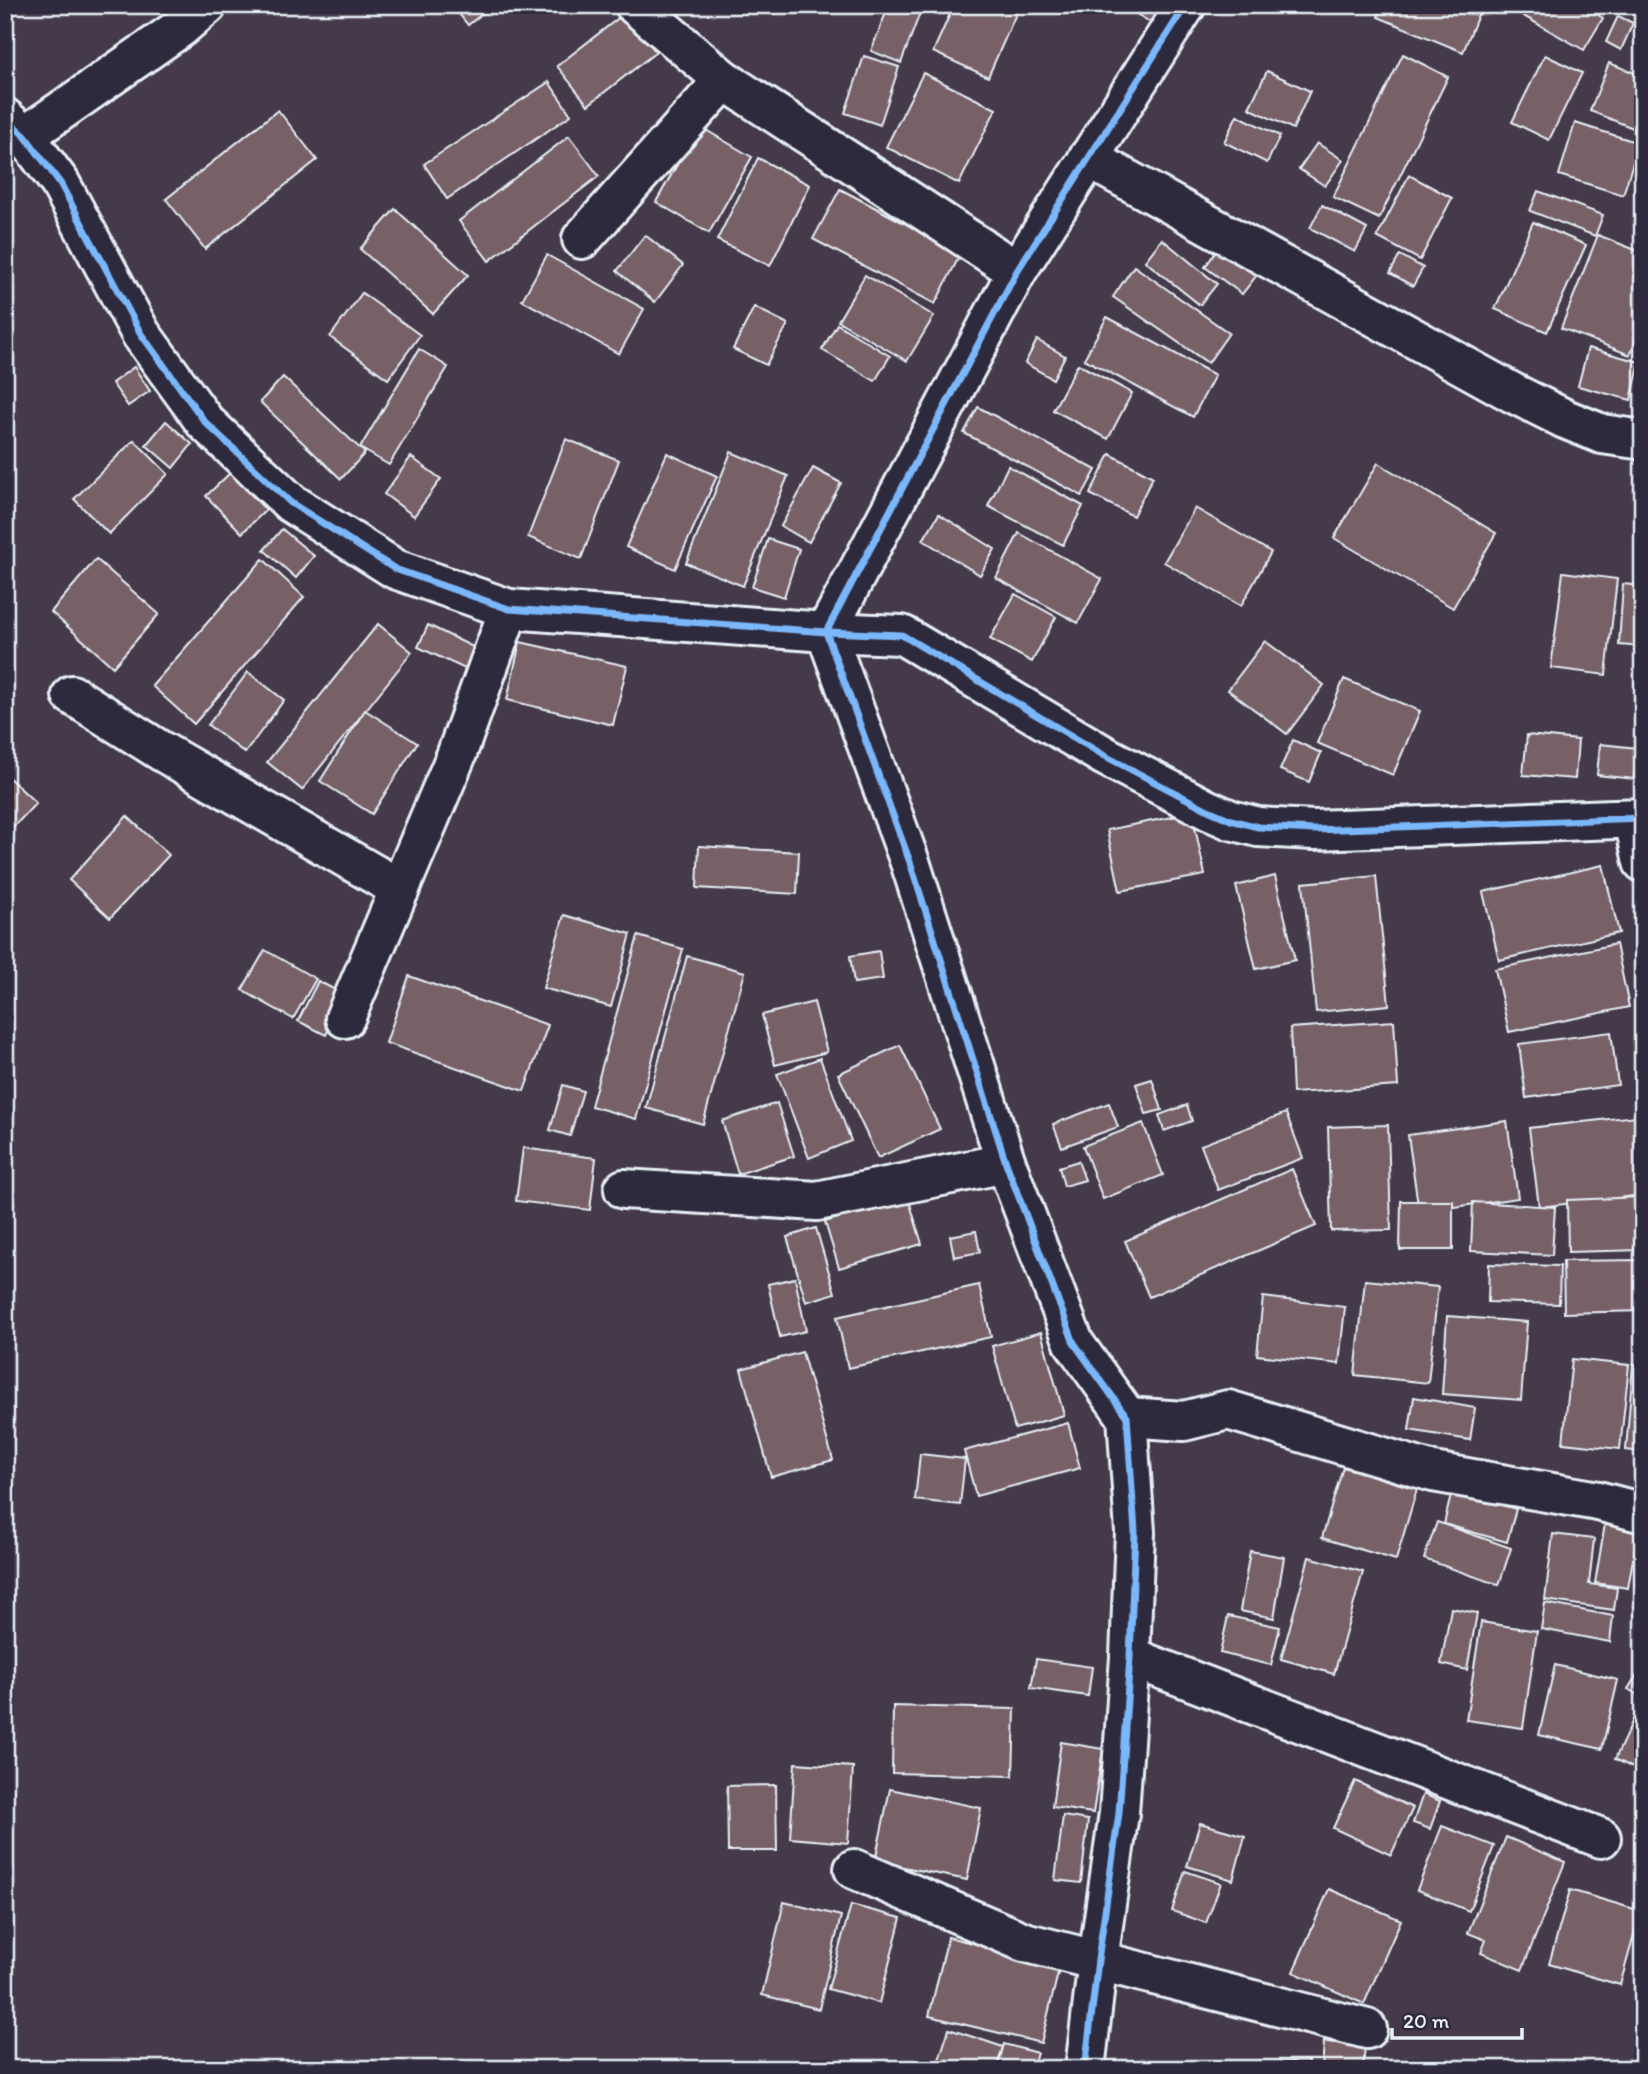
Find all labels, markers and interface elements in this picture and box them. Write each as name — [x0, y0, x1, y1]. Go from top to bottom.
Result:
scale bar — [1392, 1997, 1522, 2041]
text: 20 m — [1403, 2008, 1450, 2033]

